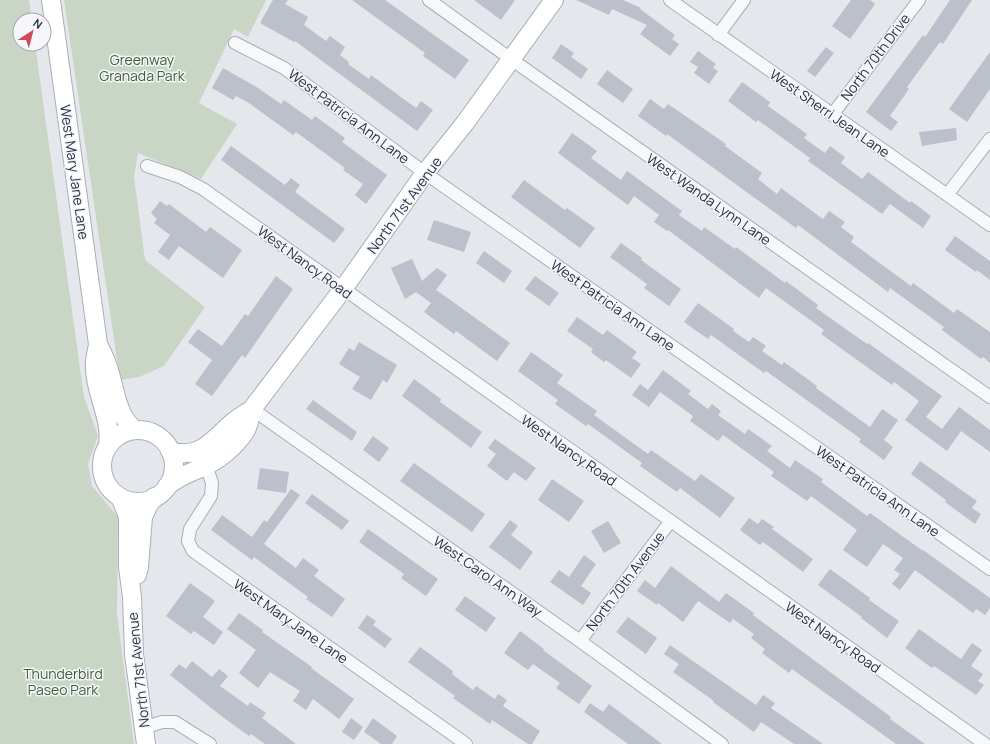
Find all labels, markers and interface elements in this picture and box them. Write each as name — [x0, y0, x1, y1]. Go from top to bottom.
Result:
street label: North 70th Drive — [836, 9, 914, 105]
north arrow — [12, 12, 52, 52]
text: N — [31, 15, 46, 32]
park label: Greenway Granada Park — [99, 50, 186, 85]
street label: West Patricia Ann Lane — [285, 64, 413, 168]
street label: West Sherri Jean Lane — [766, 64, 894, 162]
street label: West Mary Jane Lane — [56, 103, 94, 241]
street label: West Wanda Lynn Lane — [643, 149, 775, 249]
street label: North 71st Avenue — [362, 153, 446, 257]
street label: West Nancy Road — [254, 221, 356, 303]
street label: West Patricia Ann Lane — [547, 255, 679, 355]
street label: West Nancy Road — [517, 410, 621, 490]
street label: West Patricia Ann Lane — [812, 441, 944, 541]
street label: North 70th Avenue — [581, 527, 669, 635]
street label: West Carol Ann Way — [430, 531, 547, 621]
street label: West Mary Jane Lane — [230, 574, 352, 668]
street label: West Nancy Road — [781, 597, 885, 677]
street label: North 71st Avenue — [122, 611, 154, 729]
park label: Thunderbird Paseo Park — [23, 664, 103, 699]

